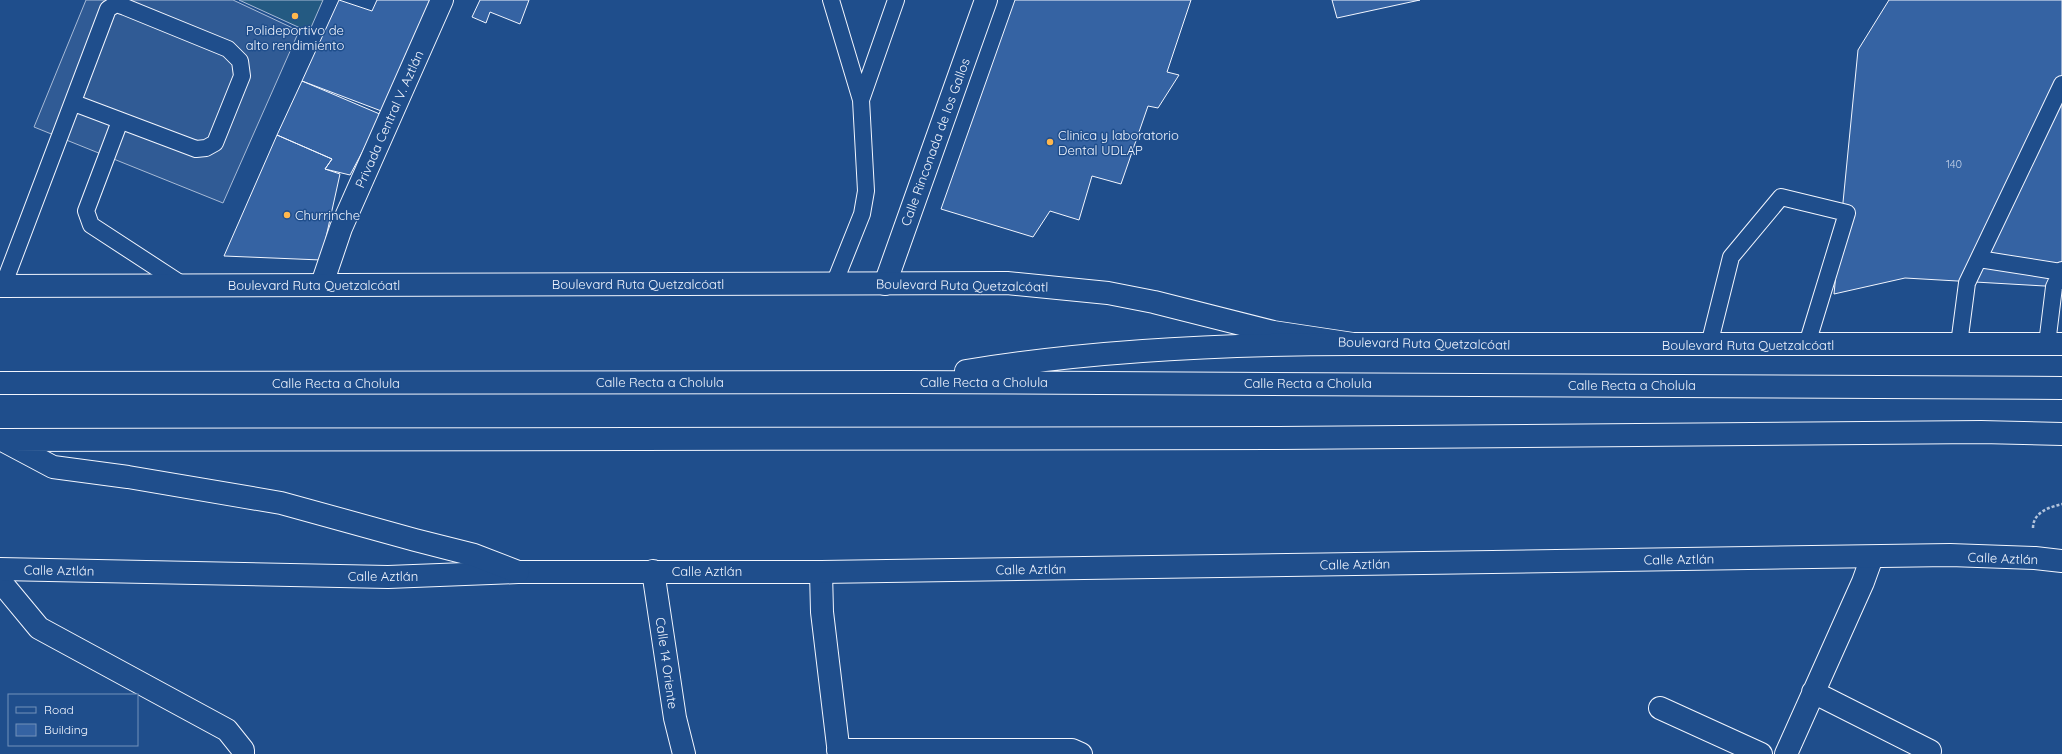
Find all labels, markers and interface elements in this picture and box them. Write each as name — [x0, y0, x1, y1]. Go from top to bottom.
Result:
marker: Polideportivo de alto rendimiento — [290, 11, 300, 21]
place label: Polideportivo de alto rendimiento — [246, 22, 344, 53]
street label: Privada Central V. Aztlán — [351, 48, 427, 190]
street label: Calle Rinconada de los Gallos — [897, 56, 973, 228]
place label: Clinica y laboratorio Dental UDLAP — [1058, 127, 1179, 158]
marker: Clinica y laboratorio Dental UDLAP — [1045, 137, 1055, 147]
house number: 140 — [1946, 157, 1962, 171]
place label: Churrinche — [295, 207, 360, 223]
marker: Churrinche — [282, 210, 292, 220]
street label: Boulevard Ruta Quetzalcóatl — [876, 275, 1048, 295]
street label: Boulevard Ruta Quetzalcóatl — [552, 276, 724, 292]
street label: Boulevard Ruta Quetzalcóatl — [228, 277, 400, 293]
street label: Boulevard Ruta Quetzalcóatl — [1338, 333, 1510, 353]
street label: Boulevard Ruta Quetzalcóatl — [1662, 337, 1834, 353]
street label: Calle Recta a Cholula — [596, 374, 724, 390]
street label: Calle Recta a Cholula — [920, 374, 1048, 390]
street label: Calle Recta a Cholula — [272, 375, 400, 391]
street label: Calle Recta a Cholula — [1244, 375, 1372, 391]
street label: Calle Recta a Cholula — [1568, 377, 1696, 393]
street label: Calle Aztlán — [1967, 549, 2039, 567]
street label: Calle Aztlán — [1644, 550, 1714, 568]
street label: Calle Aztlán — [1320, 555, 1390, 573]
street label: Calle Aztlán — [996, 560, 1066, 578]
street label: Calle Aztlán — [24, 561, 94, 579]
street label: Calle Aztlán — [672, 563, 742, 579]
street label: Calle Aztlán — [348, 568, 418, 584]
street label: Calle 14 Oriente — [653, 616, 681, 710]
legend — [8, 694, 138, 746]
text: Road — [44, 702, 74, 717]
text: Building — [44, 722, 88, 737]

